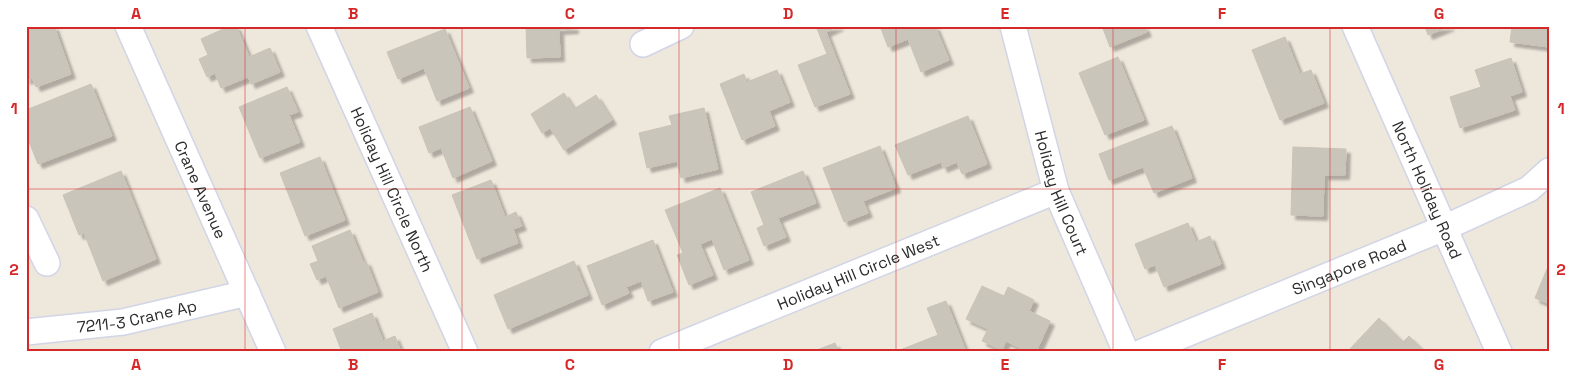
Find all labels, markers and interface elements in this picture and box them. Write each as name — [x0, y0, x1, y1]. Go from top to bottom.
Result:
text: A — [131, 3, 141, 24]
text: B — [348, 3, 358, 24]
text: C — [565, 3, 575, 24]
text: D — [783, 3, 793, 24]
text: E — [1001, 3, 1010, 24]
text: F — [1218, 3, 1227, 24]
text: G — [1434, 3, 1444, 24]
text: 1 — [10, 98, 18, 119]
text: 1 — [1557, 98, 1565, 119]
street label: Holiday Hill Circle North — [346, 104, 438, 275]
street label: North Holiday Road — [1387, 118, 1467, 262]
street label: Holiday Hill Court — [1030, 128, 1093, 259]
street label: Crane Avenue — [169, 138, 231, 242]
street label: Holiday Hill Circle West — [774, 230, 943, 315]
street label: Singapore Road — [1289, 235, 1410, 300]
text: 2 — [9, 259, 19, 280]
text: 2 — [1556, 259, 1566, 280]
street label: 7211-3 Crane Ap — [76, 295, 199, 338]
text: A — [131, 354, 141, 375]
text: B — [348, 354, 358, 375]
text: C — [565, 354, 575, 375]
text: D — [783, 354, 793, 375]
text: E — [1001, 354, 1010, 375]
text: F — [1218, 354, 1227, 375]
text: G — [1434, 354, 1444, 375]

